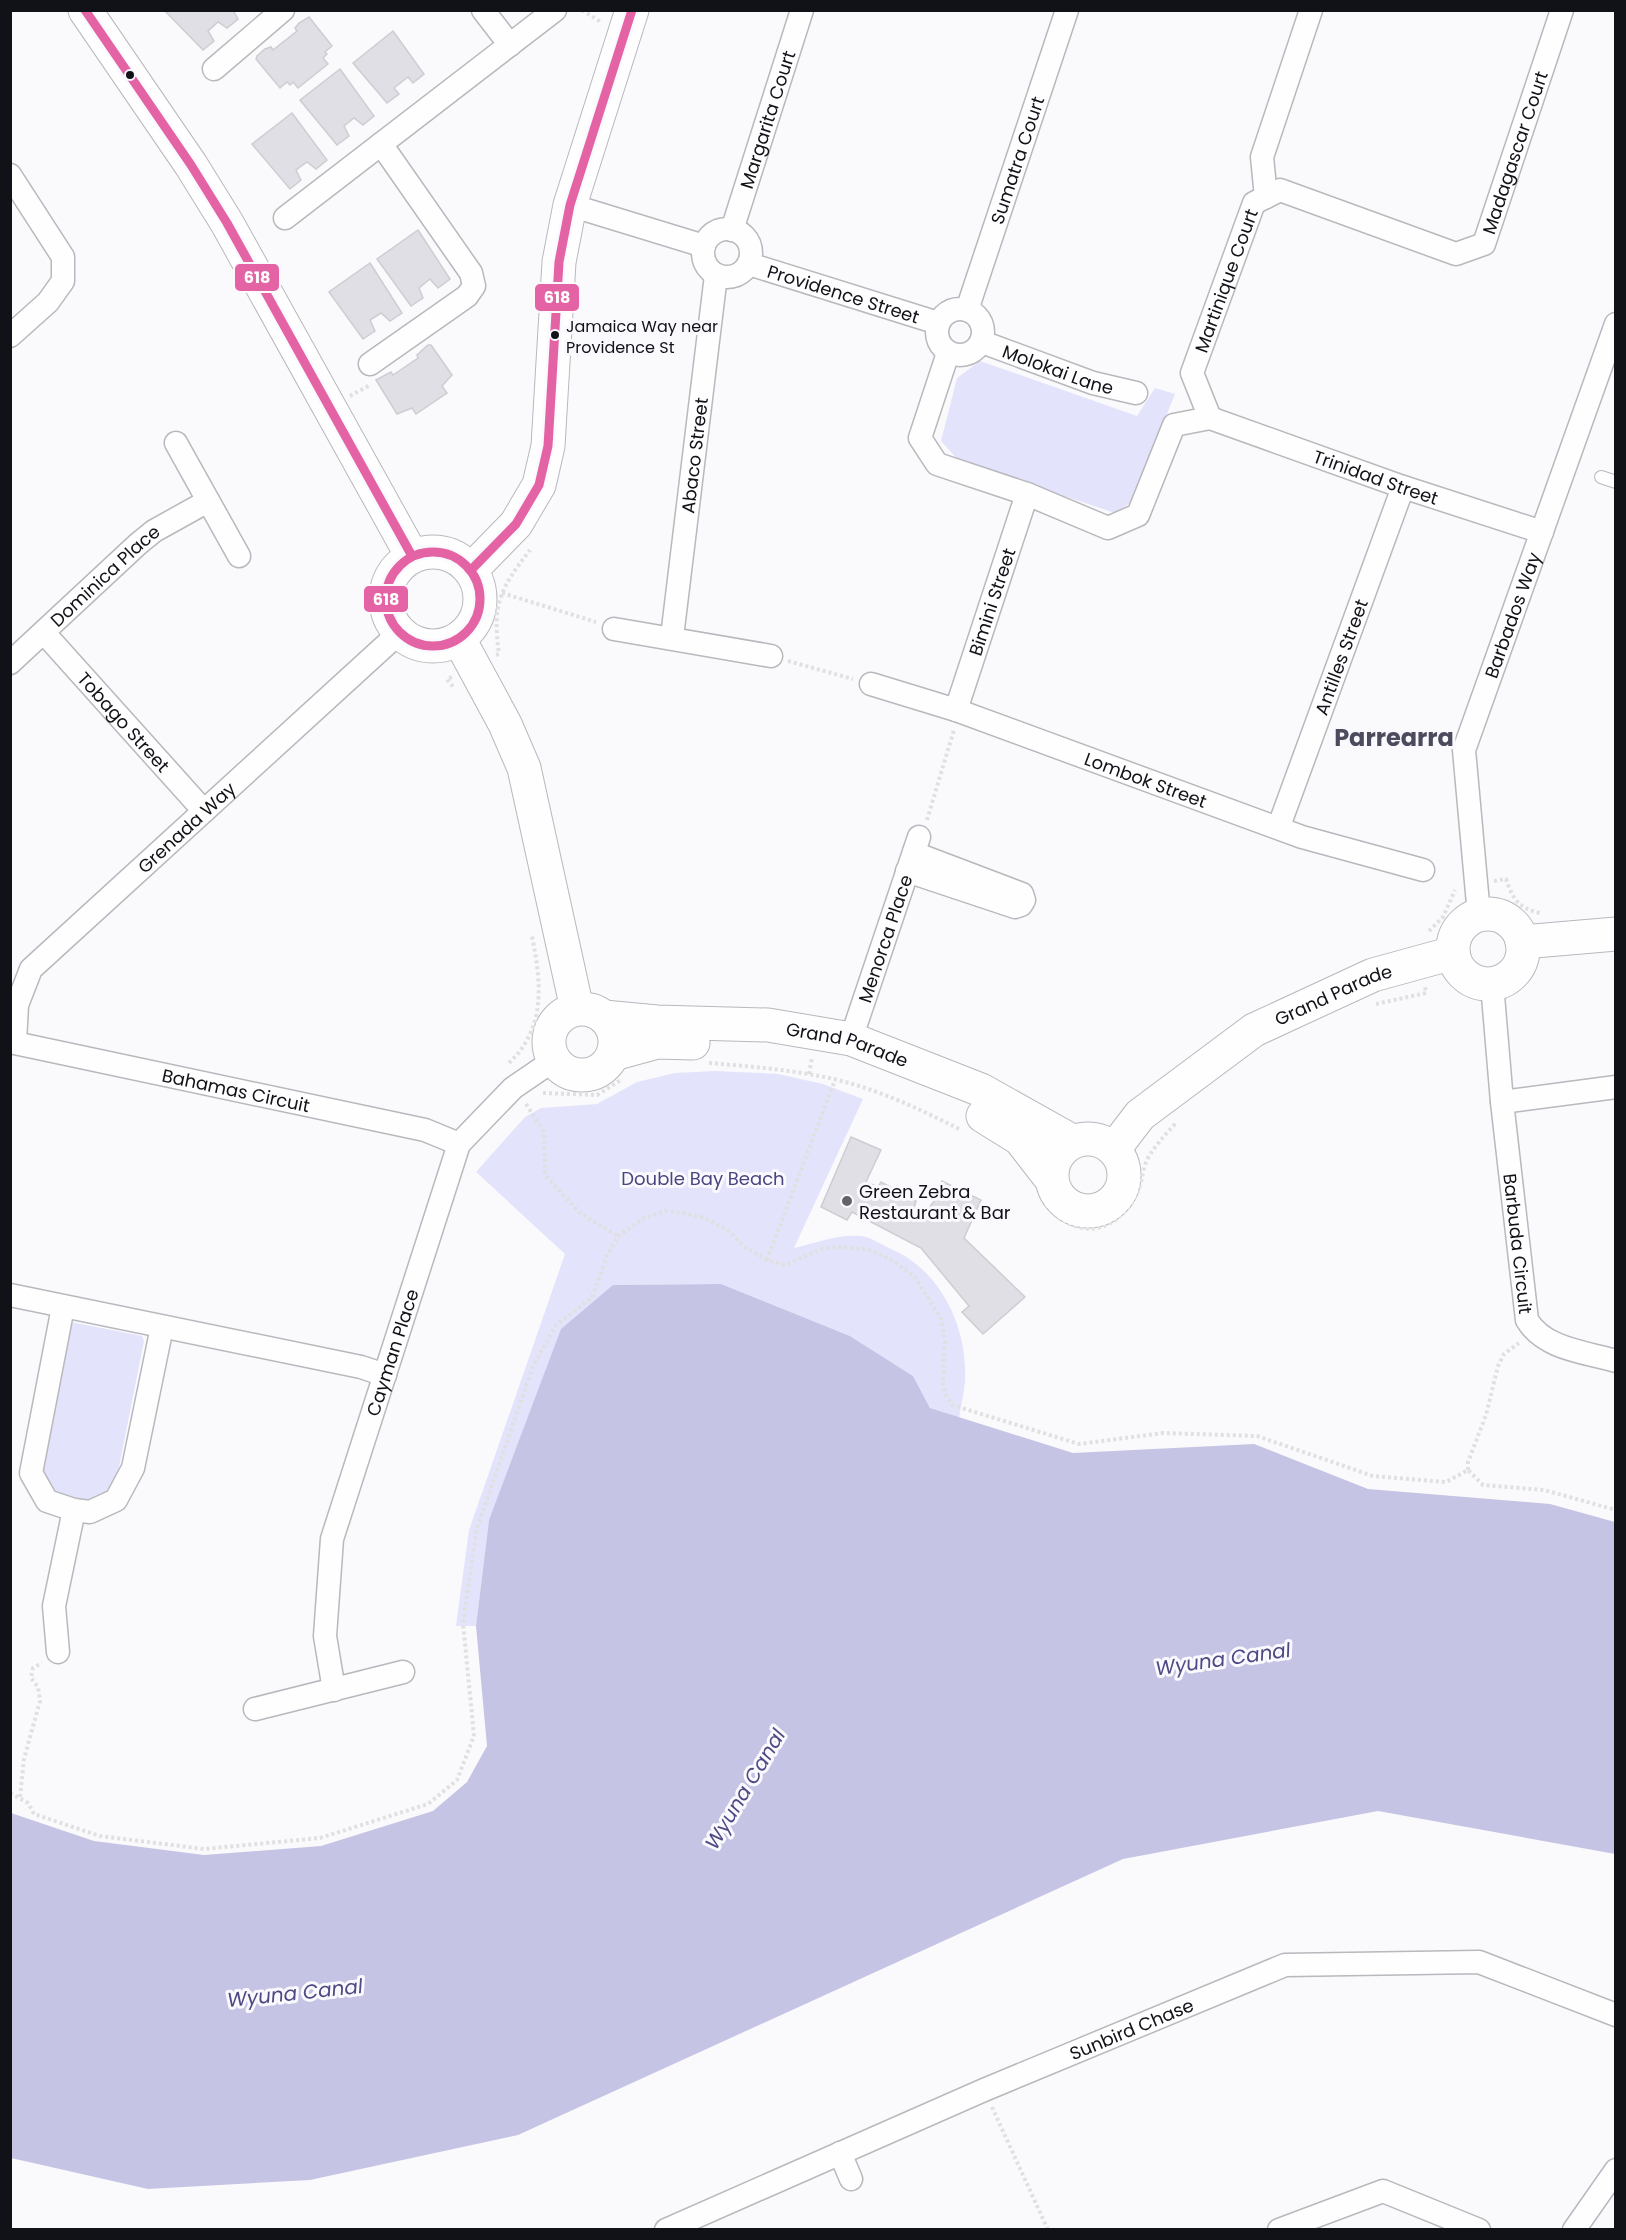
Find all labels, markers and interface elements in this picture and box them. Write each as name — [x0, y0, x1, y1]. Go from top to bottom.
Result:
street label: Margarita Court — [733, 47, 801, 192]
street label: Madagascar Court — [1476, 68, 1553, 237]
unlabelled marker — [124, 69, 136, 81]
street label: Sumatra Court — [984, 93, 1050, 227]
street label: Martinique Court — [1188, 205, 1263, 356]
street label: Providence Street — [764, 258, 923, 329]
line badge: 618 — [234, 263, 280, 292]
text: 618 — [244, 266, 270, 289]
line badge: 618 — [534, 283, 580, 312]
text: 618 — [544, 286, 570, 309]
place label: Jamaica Way near Providence St — [566, 315, 718, 359]
marker: Jamaica Way near Providence St — [549, 329, 561, 341]
street label: Molokai Lane — [999, 338, 1116, 400]
street label: Abaco Street — [675, 396, 714, 515]
street label: Trinidad Street — [1310, 443, 1442, 510]
street label: Dominica Place — [45, 519, 165, 632]
street label: Bimini Street — [962, 545, 1021, 659]
street label: Barbados Way — [1478, 549, 1546, 681]
line badge: 618 — [363, 585, 409, 613]
text: 618 — [373, 588, 399, 611]
street label: Antilles Street — [1308, 596, 1373, 718]
street label: Tobago Street — [72, 666, 176, 777]
district label: Parrearra — [1334, 721, 1454, 754]
street label: Lombok Street — [1081, 746, 1210, 814]
street label: Grenada Way — [132, 776, 241, 878]
street label: Menorca Place — [852, 871, 918, 1006]
street label: Grand Parade — [1270, 958, 1395, 1031]
street label: Grand Parade — [784, 1016, 912, 1073]
street label: Bahamas Circuit — [160, 1062, 312, 1118]
park label: Double Bay Beach — [621, 1166, 785, 1191]
street label: Barbuda Circuit — [1498, 1172, 1539, 1315]
place label: Green Zebra Restaurant & Bar — [859, 1179, 1011, 1225]
marker: Green Zebra Restaurant & Bar — [840, 1194, 854, 1208]
street label: Cayman Place — [360, 1286, 424, 1419]
water label: Wyuna Canal — [1154, 1636, 1292, 1682]
water label: Wyuna Canal — [698, 1723, 792, 1855]
water label: Wyuna Canal — [226, 1972, 364, 2014]
street label: Sunbird Chase — [1066, 1992, 1197, 2066]

